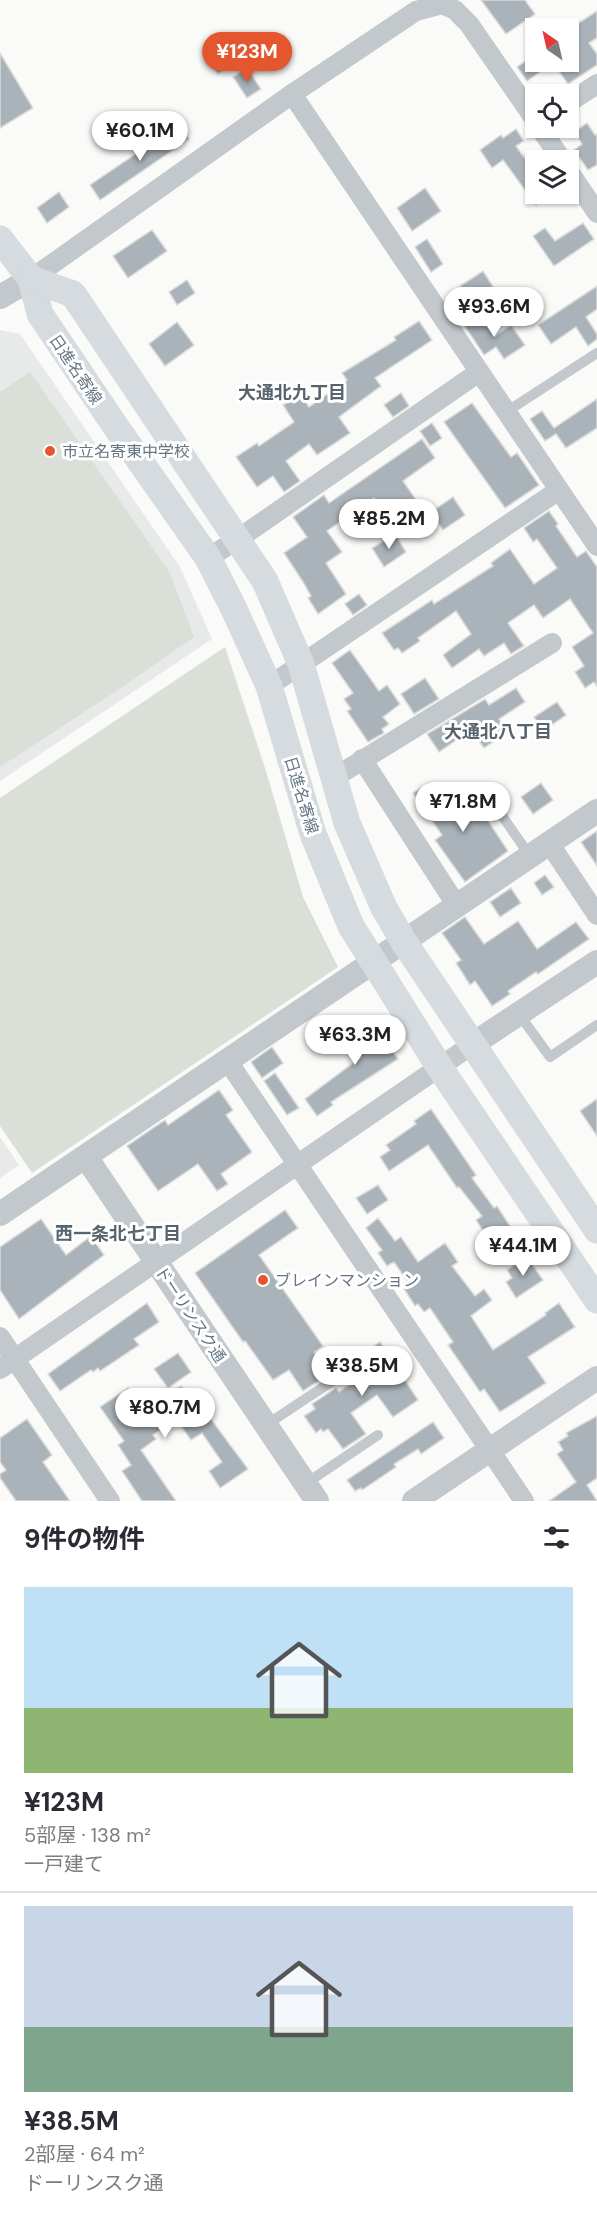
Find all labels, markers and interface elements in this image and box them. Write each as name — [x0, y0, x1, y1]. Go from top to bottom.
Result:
north arrow — [525, 18, 579, 72]
map controls — [525, 18, 579, 204]
pin: ¥123M — [205, 32, 289, 83]
text: ¥123M — [216, 38, 278, 64]
button: locate — [525, 84, 579, 138]
pin: ¥60.1M — [91, 111, 189, 162]
text: ¥60.1M — [106, 117, 174, 143]
button: layers — [525, 150, 579, 204]
pin: ¥93.6M — [445, 287, 543, 338]
text: ¥93.6M — [458, 293, 530, 319]
street label: 日進名寄線 — [45, 330, 107, 408]
district label: 大通北九丁目 — [238, 381, 346, 405]
place label: 市立名寄東中学校 — [62, 441, 190, 462]
marker: 市立名寄東中学校 — [43, 444, 57, 458]
pin: ¥85.2M — [340, 499, 438, 550]
text: ¥85.2M — [353, 505, 425, 531]
district label: 大通北八丁目 — [444, 720, 552, 744]
street label: 日進名寄線 — [280, 754, 323, 836]
pin: ¥71.8M — [414, 782, 512, 833]
text: ¥71.8M — [429, 788, 497, 814]
pin: ¥63.3M — [306, 1015, 404, 1066]
text: ¥63.3M — [319, 1021, 391, 1047]
district label: 西一条北七丁目 — [55, 1222, 181, 1246]
pin: ¥44.1M — [474, 1226, 572, 1277]
text: ¥44.1M — [489, 1232, 557, 1258]
street label: ドーリンスク通 — [151, 1262, 231, 1366]
place label: ブレインマンション — [275, 1270, 419, 1291]
marker: ブレインマンション — [256, 1273, 270, 1287]
pin: ¥38.5M — [313, 1346, 411, 1397]
text: ¥38.5M — [326, 1352, 398, 1378]
pin: ¥80.7M — [116, 1388, 214, 1439]
text: ¥80.7M — [129, 1394, 201, 1420]
icon: filters — [540, 1521, 573, 1554]
text: 9件の物件 — [24, 1522, 145, 1556]
icon: home — [245, 1626, 353, 1734]
text: ¥123M — [24, 1785, 104, 1819]
text: 5部屋 · 138 m² — [24, 1822, 151, 1848]
text: 一戸建て — [24, 1851, 104, 1877]
icon: home — [245, 1945, 353, 2053]
text: ¥38.5M — [24, 2104, 119, 2138]
text: 2部屋 · 64 m² — [24, 2141, 145, 2167]
text: ドーリンスク通 — [24, 2170, 164, 2196]

